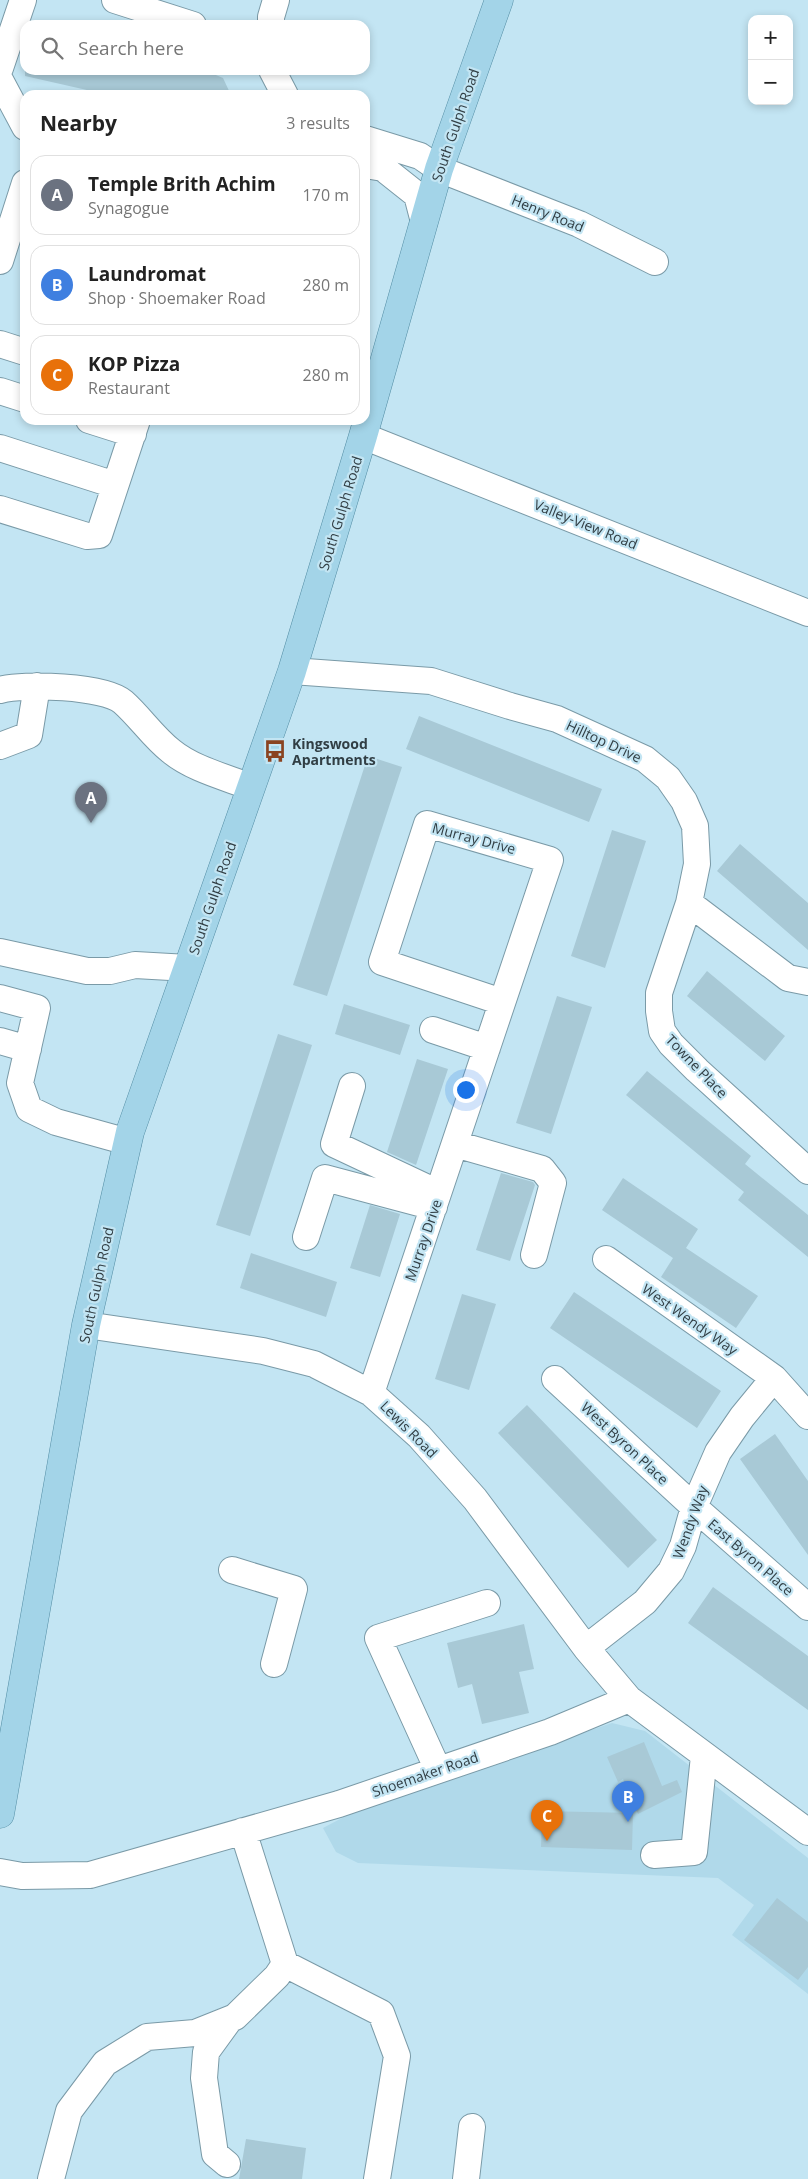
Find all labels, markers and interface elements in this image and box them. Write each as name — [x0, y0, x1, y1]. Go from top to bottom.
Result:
map controls — [748, 15, 793, 105]
button: + — [748, 15, 793, 60]
search box — [20, 20, 370, 75]
icon: search — [38, 34, 66, 62]
text: Search here — [78, 35, 184, 61]
button: − — [748, 60, 793, 105]
street label: South Gulph Road — [427, 66, 483, 184]
text: Nearby — [40, 109, 117, 137]
text: 3 results — [286, 112, 350, 134]
text: Temple Brith Achim — [88, 171, 276, 197]
text: A — [51, 184, 63, 206]
text: 170 m — [303, 184, 349, 206]
street label: Henry Road — [509, 190, 587, 236]
text: Synagogue — [88, 197, 169, 219]
text: Laundromat — [88, 261, 206, 287]
text: B — [52, 274, 62, 296]
text: 280 m — [303, 274, 349, 296]
text: Shop · Shoemaker Road — [88, 287, 266, 309]
text: KOP Pizza — [88, 351, 180, 377]
text: C — [52, 364, 62, 386]
text: 280 m — [303, 364, 349, 386]
text: Restaurant — [88, 377, 170, 399]
street label: South Gulph Road — [314, 454, 366, 572]
street label: Valley-View Road — [531, 495, 641, 553]
street label: Hilltop Drive — [563, 715, 645, 767]
place label: Kingswood Apartments — [292, 734, 376, 769]
bus stop icon: Kingswood Apartments — [262, 738, 288, 764]
pin: A — [75, 782, 107, 823]
street label: Murray Drive — [430, 818, 518, 858]
street label: South Gulph Road — [184, 839, 240, 957]
street label: Towne Place — [662, 1030, 732, 1102]
your location — [453, 1077, 479, 1103]
street label: Murray Drive — [400, 1196, 446, 1283]
street label: South Gulph Road — [74, 1225, 118, 1345]
street label: West Wendy Way — [639, 1279, 742, 1360]
street label: Lewis Road — [376, 1396, 442, 1462]
street label: West Byron Place — [577, 1398, 673, 1489]
street label: Wendy Way — [668, 1482, 712, 1561]
street label: East Byron Place — [704, 1515, 798, 1600]
street label: Shoemaker Road — [369, 1747, 481, 1801]
pin: B — [612, 1781, 644, 1822]
pin: C — [531, 1800, 563, 1841]

